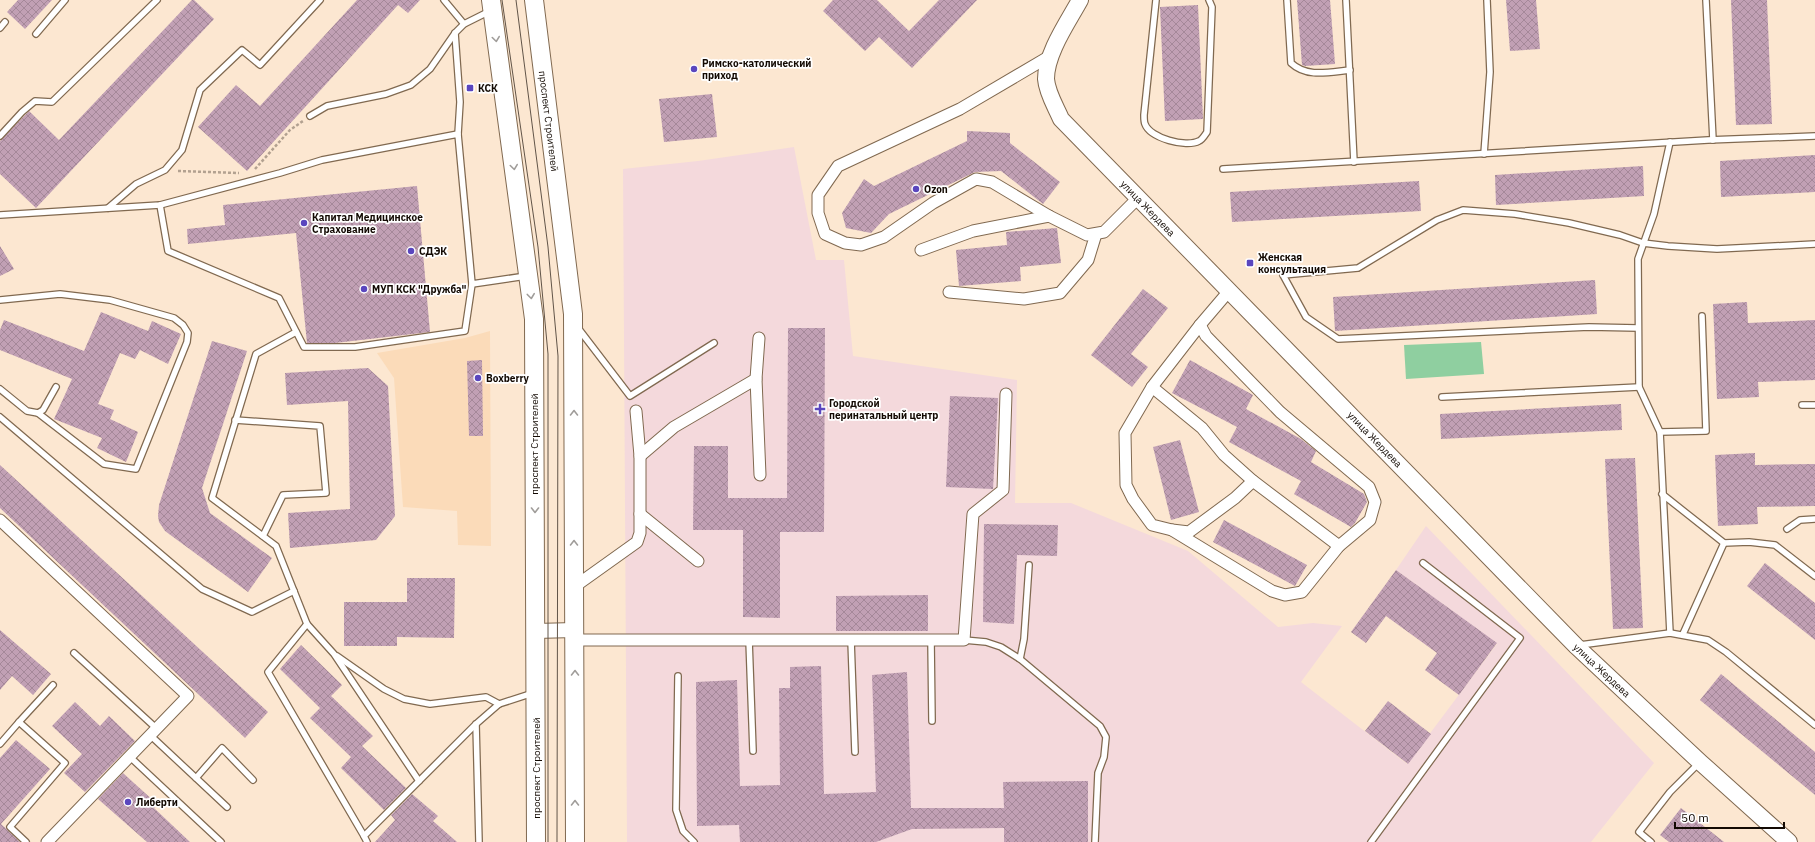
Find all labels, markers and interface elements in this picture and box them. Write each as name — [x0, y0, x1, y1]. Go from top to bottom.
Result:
one-way arrow — [491, 36, 500, 42]
place label: Римско-католический приход — [702, 57, 811, 82]
marker: Римско-католический приход — [689, 64, 699, 74]
street label: проспект Строителей — [536, 70, 561, 172]
place label: КСК — [478, 82, 498, 95]
marker: КСК — [465, 83, 475, 93]
one-way arrow — [509, 164, 518, 171]
street label: улица Жердева — [1118, 178, 1178, 240]
place label: Ozon — [924, 183, 948, 196]
marker: Ozon — [911, 184, 921, 194]
place label: Капитал Медицинское Страхование — [312, 211, 423, 236]
marker: Капитал Медицинское Страхование — [299, 218, 309, 228]
place label: СДЭК — [419, 245, 447, 258]
marker: СДЭК — [406, 246, 416, 256]
place label: Женская консультация — [1258, 251, 1326, 276]
marker: Женская консультация — [1245, 258, 1255, 268]
place label: МУП КСК "Дружба" — [372, 283, 467, 296]
marker: МУП КСК "Дружба" — [359, 284, 369, 294]
one-way arrow — [526, 293, 535, 299]
place label: Boxberry — [486, 372, 530, 385]
marker: Boxberry — [473, 373, 483, 383]
street label: проспект Строителей — [528, 393, 541, 495]
place label: Городской перинатальный центр — [829, 397, 938, 422]
marker: Городской перинатальный центр — [814, 403, 826, 415]
street label: улица Жердева — [1345, 409, 1405, 471]
one-way arrow — [569, 410, 578, 416]
one-way arrow — [531, 507, 539, 513]
one-way arrow — [570, 540, 578, 546]
street label: улица Жердева — [1570, 641, 1633, 701]
one-way arrow — [571, 670, 579, 676]
street label: проспект Строителей — [530, 717, 543, 819]
place label: Либерти — [136, 796, 178, 809]
marker: Либерти — [123, 797, 133, 807]
one-way arrow — [571, 800, 579, 806]
scale bar — [1675, 804, 1784, 830]
text: 50 m — [1681, 810, 1709, 825]

